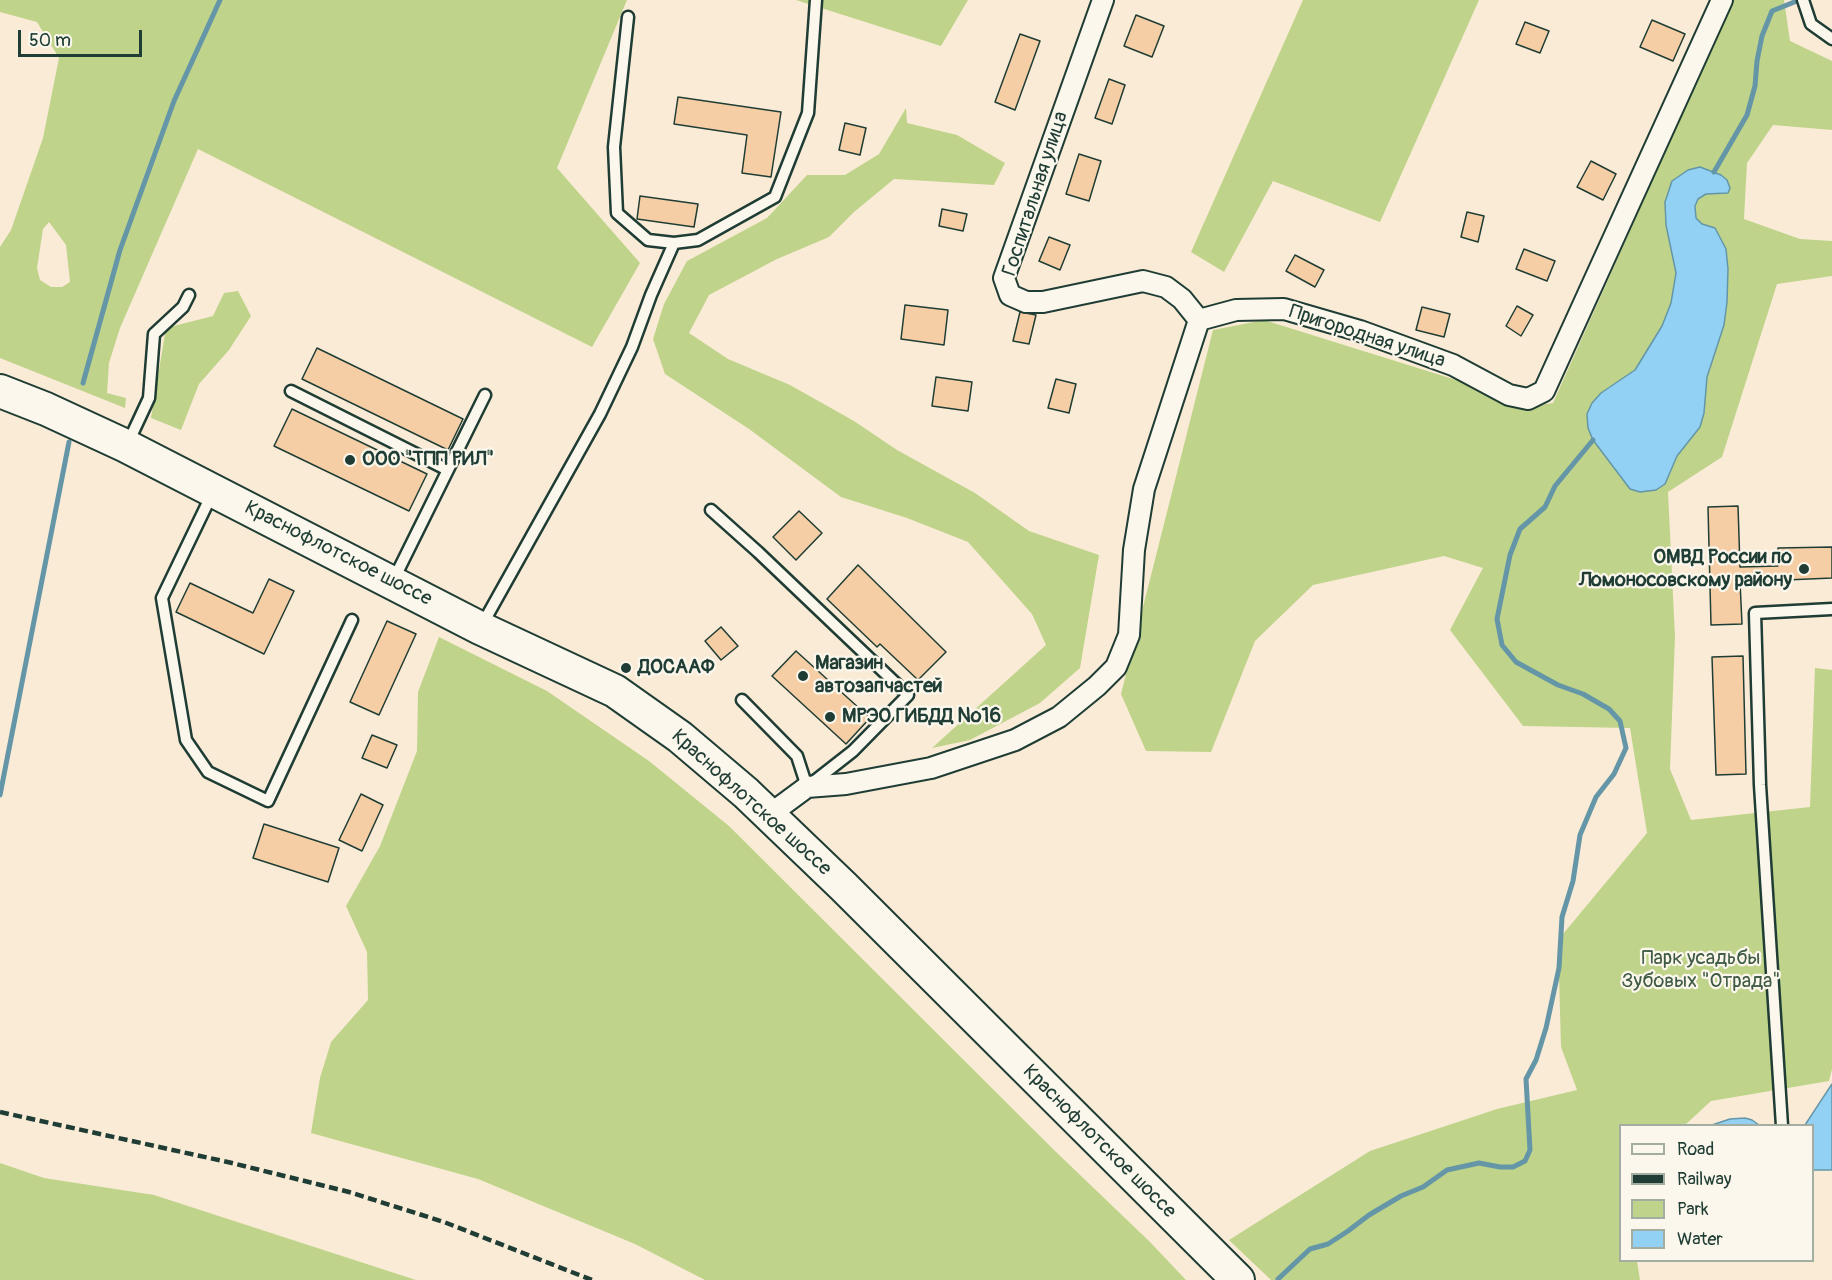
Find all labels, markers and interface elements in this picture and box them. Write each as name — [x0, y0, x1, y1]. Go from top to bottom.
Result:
scale bar — [21, 18, 146, 56]
text: 50 m — [29, 29, 71, 52]
street label: Госпитальная улица — [998, 109, 1074, 279]
street label: Пригородная улица — [1286, 300, 1448, 374]
place label: ООО "ТПП РИЛ" — [362, 448, 494, 472]
marker: ООО "ТПП РИЛ" — [343, 453, 357, 467]
street label: Краснофлотское шоссе — [240, 496, 436, 612]
place label: ОМВД России по Ломоносовскому району — [1579, 546, 1792, 593]
marker: ОМВД России по Ломоносовскому району — [1797, 562, 1811, 576]
place label: Магазин автозапчастей — [815, 652, 943, 699]
place label: ДОСААФ — [638, 656, 714, 680]
marker: ДОСААФ — [619, 661, 633, 675]
marker: Магазин автозапчастей — [796, 669, 810, 683]
place label: МРЭО ГИБДД №16 — [842, 705, 1001, 729]
marker: МРЭО ГИБДД №16 — [823, 710, 837, 724]
street label: Краснофлотское шоссе — [666, 725, 836, 881]
park label: Парк усадьбы Зубовых "Отрада" — [1622, 947, 1780, 994]
street label: Краснофлотское шоссе — [1017, 1060, 1181, 1224]
legend — [1619, 1124, 1814, 1262]
text: Road — [1677, 1138, 1714, 1161]
text: Railway — [1677, 1168, 1732, 1191]
text: Park — [1677, 1198, 1709, 1221]
text: Water — [1677, 1228, 1723, 1251]

